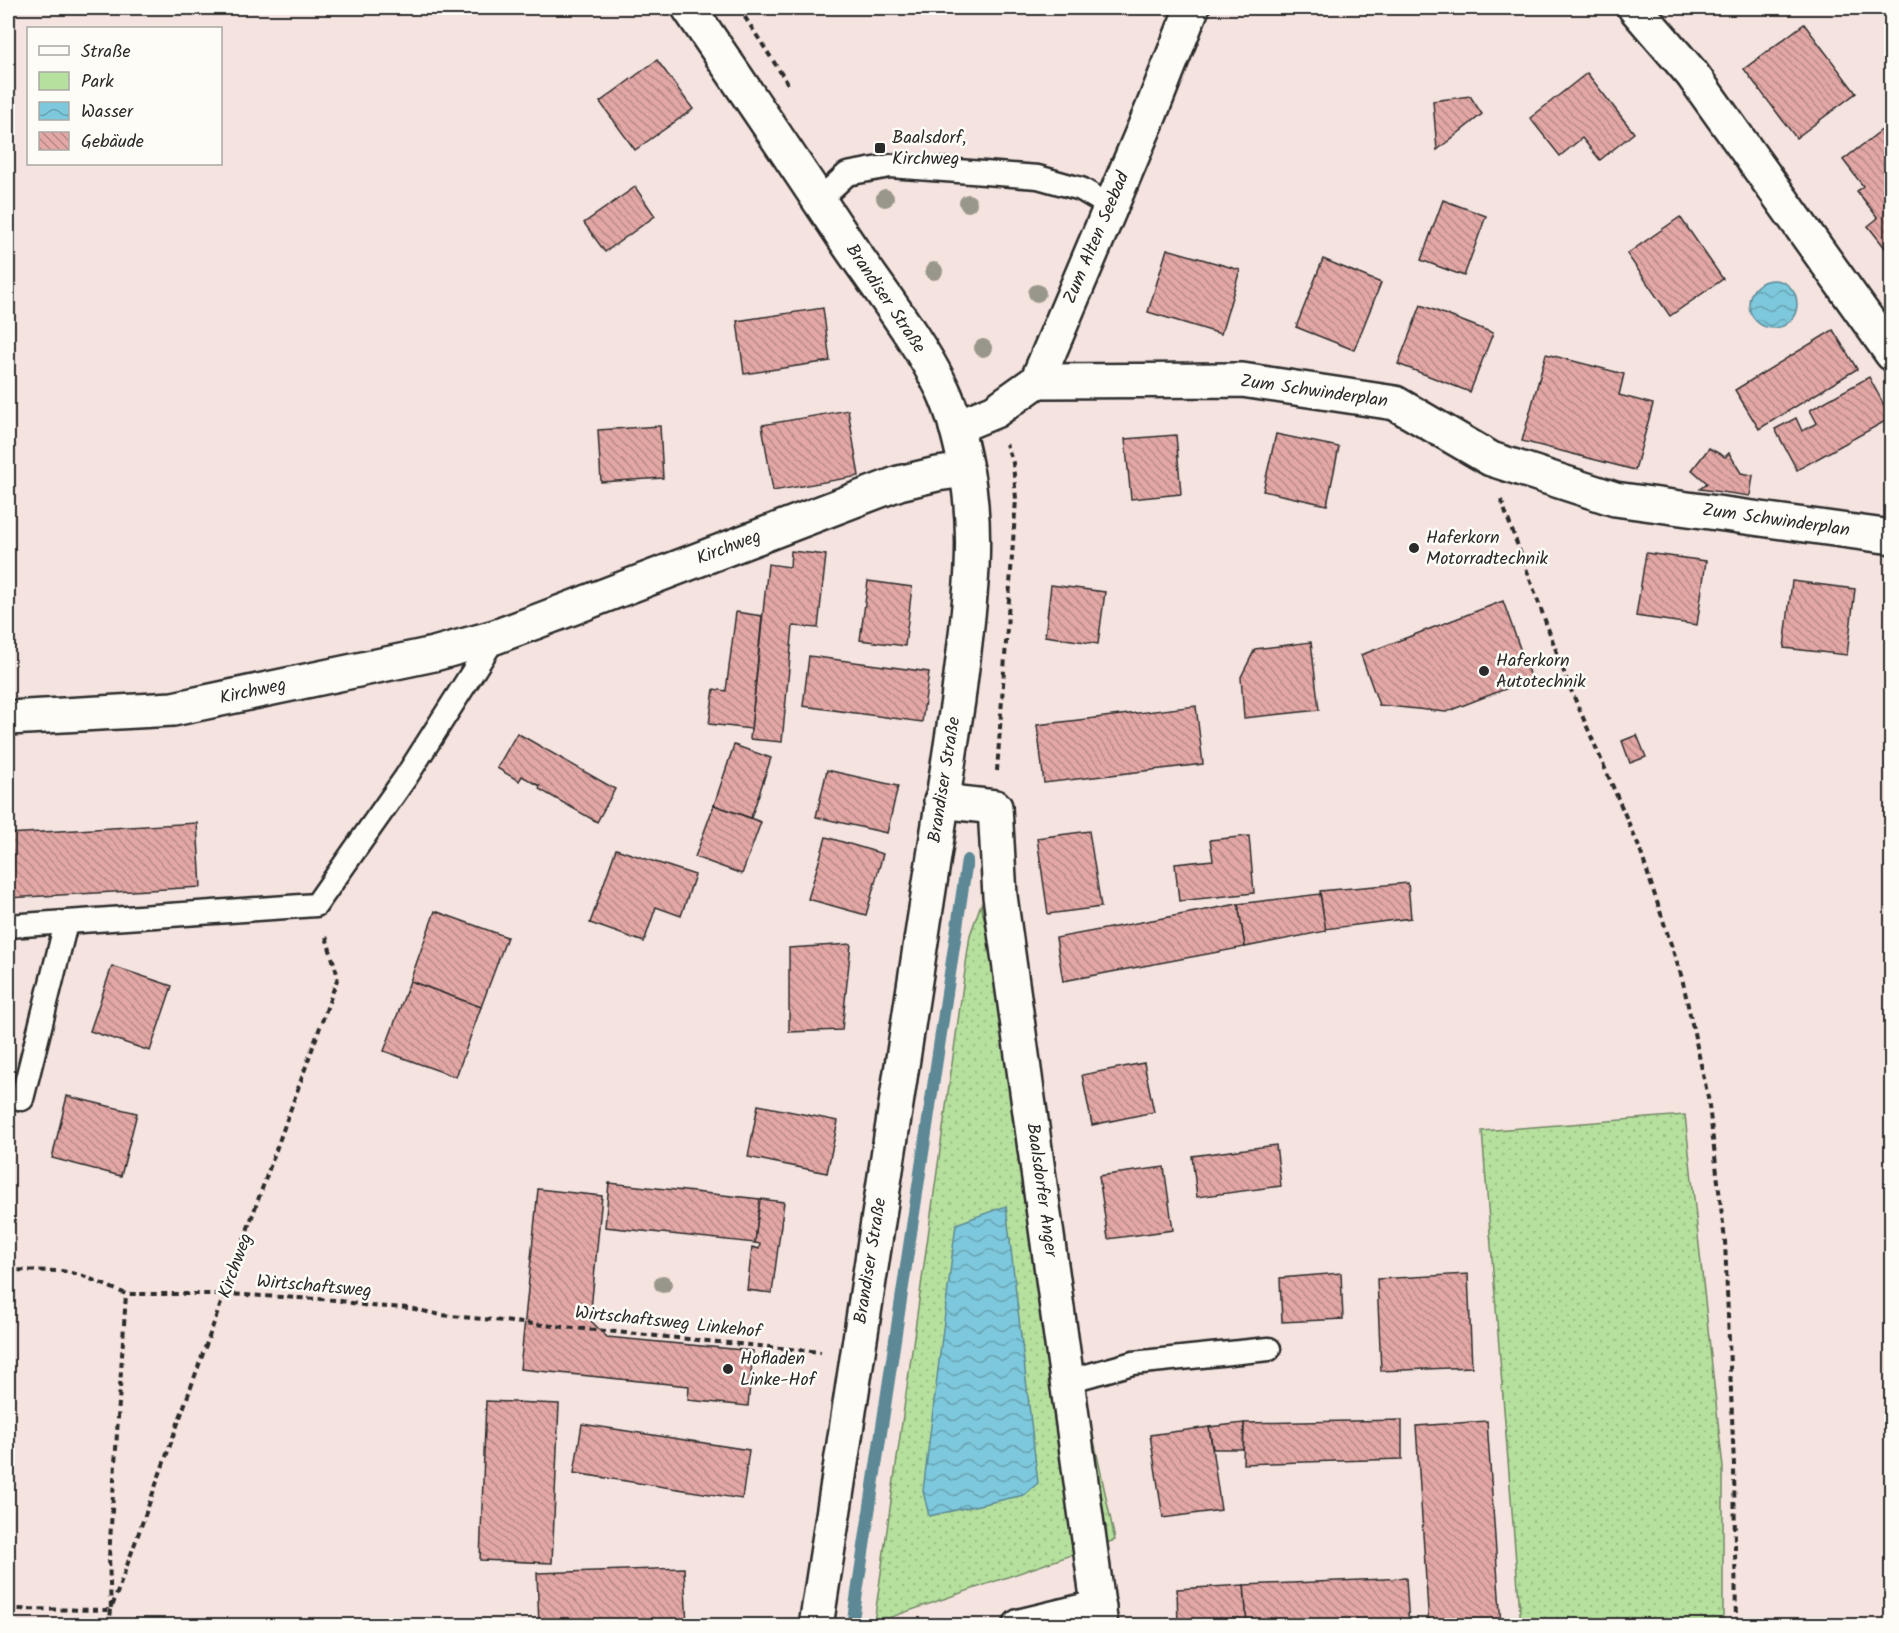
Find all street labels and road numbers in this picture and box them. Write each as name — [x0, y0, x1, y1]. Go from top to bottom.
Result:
street label: Zum Alten Seebad — [1056, 166, 1138, 309]
street label: Brandiser Straße — [837, 238, 933, 360]
street label: Zum Schwinderplan — [1238, 367, 1390, 417]
street label: Zum Schwinderplan — [1700, 496, 1852, 546]
street label: Kirchweg — [692, 522, 766, 574]
street label: Kirchweg — [217, 671, 289, 713]
street label: Brandiser Straße — [921, 715, 969, 845]
street label: Baalsdorfer Anger — [1017, 1121, 1065, 1260]
street label: Brandiser Straße — [847, 1196, 895, 1326]
street label: Kirchweg — [211, 1229, 261, 1303]
street label: Wirtschaftsweg — [255, 1268, 373, 1306]
street label: Wirtschaftsweg Linkehof — [573, 1299, 765, 1347]

